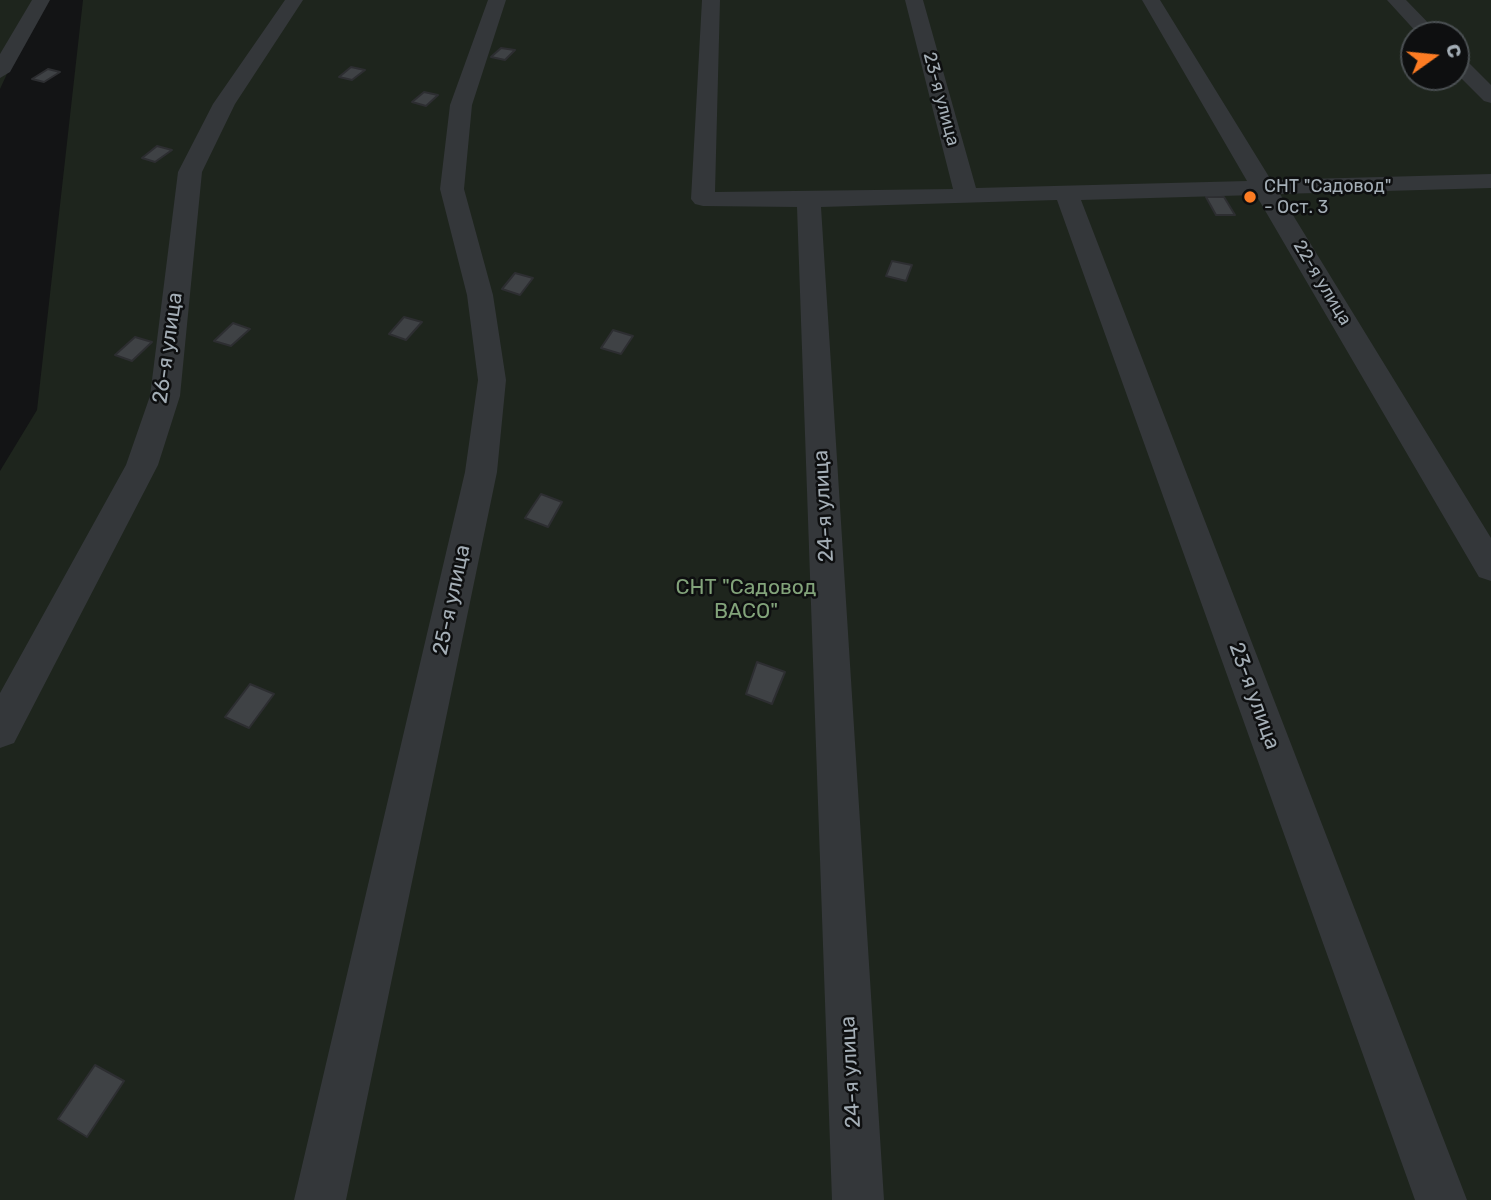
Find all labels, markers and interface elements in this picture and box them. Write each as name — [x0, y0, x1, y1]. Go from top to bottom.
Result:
north arrow — [1400, 21, 1470, 91]
text: С — [1441, 42, 1467, 60]
street label: 23-я улица — [918, 50, 964, 148]
place label: СНТ "Садовод" - Ост. 3 — [1264, 176, 1391, 218]
marker: СНТ "Садовод" - Ост. 3 — [1242, 189, 1258, 205]
street label: 22-я улица — [1288, 237, 1356, 329]
street label: 26-я улица — [148, 291, 188, 405]
street label: 24-я улица — [808, 449, 840, 563]
street label: 25-я улица — [428, 543, 476, 657]
park label: СНТ "Садовод ВАСО" — [676, 575, 816, 625]
street label: 23-я улица — [1223, 639, 1285, 753]
street label: 24-я улица — [835, 1015, 867, 1129]

